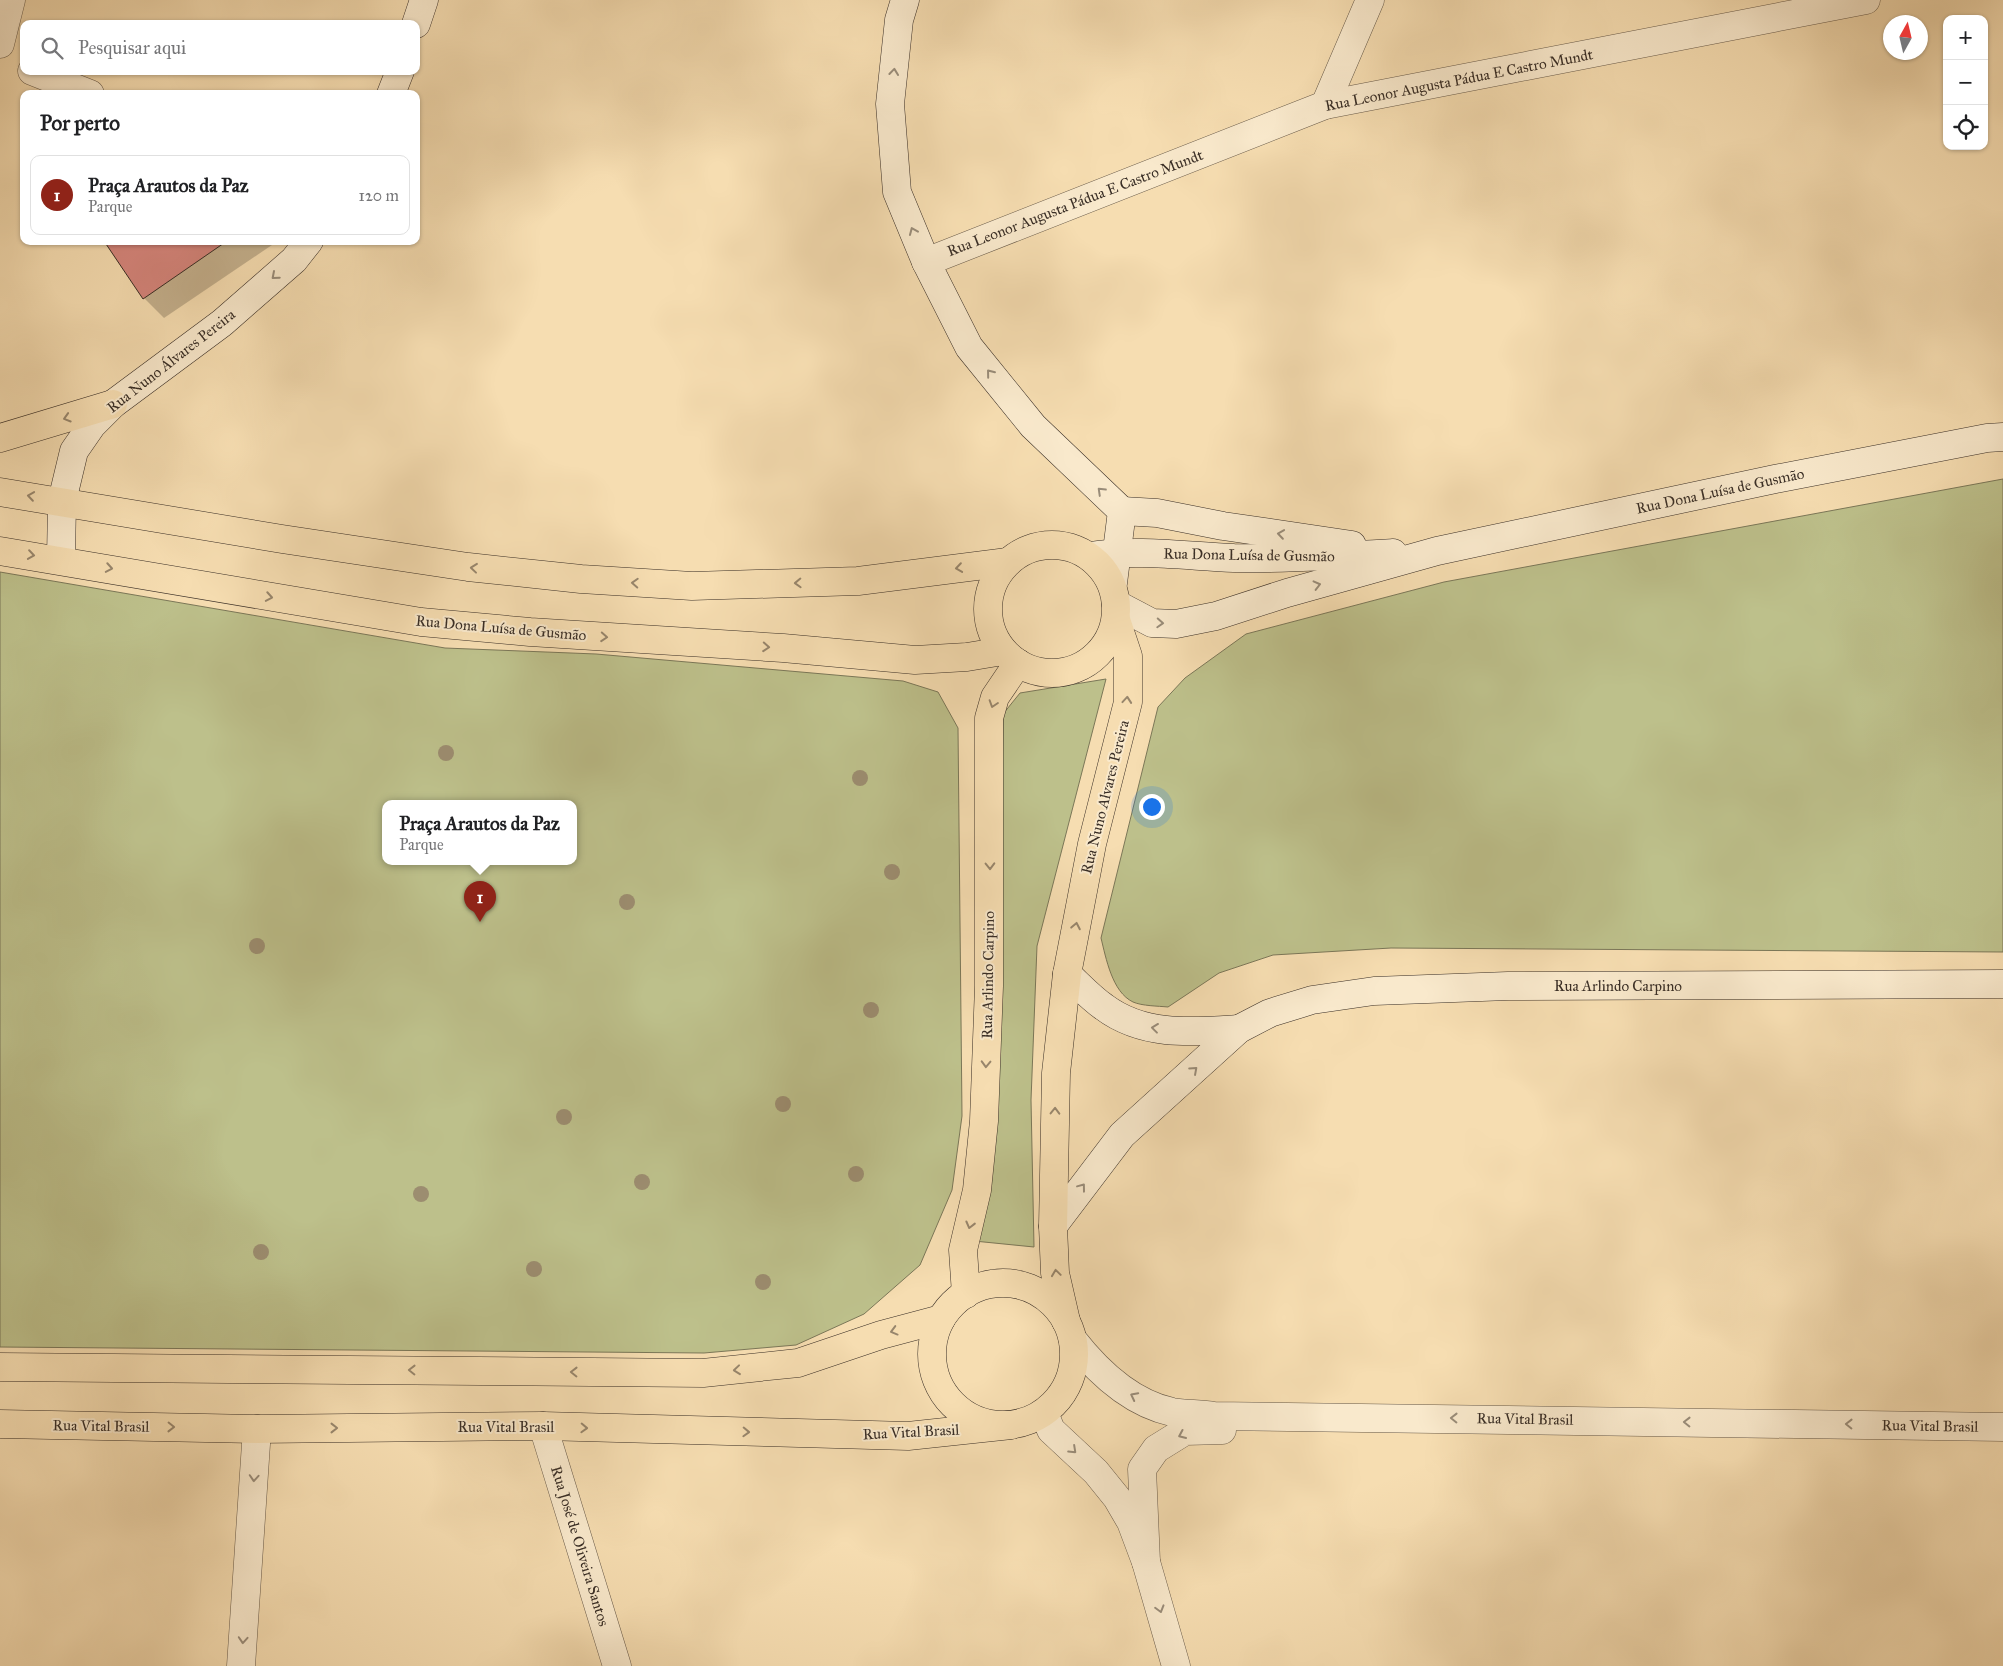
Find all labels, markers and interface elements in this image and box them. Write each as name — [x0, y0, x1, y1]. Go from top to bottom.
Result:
north arrow — [1883, 15, 1928, 60]
map controls — [1943, 15, 1988, 150]
button: + — [1943, 15, 1988, 60]
search box — [20, 20, 420, 75]
icon: search — [38, 34, 66, 62]
text: Pesquisar aqui — [78, 36, 186, 59]
street label: Rua Leonor Augusta Pádua E Castro Mundt — [1323, 45, 1595, 115]
button: − — [1943, 60, 1988, 105]
one-way arrow — [888, 67, 899, 75]
button: locate — [1943, 105, 1988, 150]
text: Por perto — [40, 110, 120, 136]
street label: Rua Leonor Augusta Pádua E Castro Mundt — [944, 145, 1206, 260]
text: Praça Arautos da Paz — [88, 174, 249, 197]
text: 1 — [54, 186, 60, 205]
text: 120 m — [359, 186, 399, 205]
text: Parque — [88, 197, 132, 216]
one-way arrow — [909, 227, 919, 236]
one-way arrow — [272, 270, 281, 279]
street label: Rua Nuno Álvares Pereira — [103, 304, 239, 417]
one-way arrow — [987, 370, 995, 379]
one-way arrow — [63, 412, 71, 422]
street label: Rua Dona Luísa de Gusmão — [1634, 464, 1806, 518]
one-way arrow — [1098, 488, 1107, 497]
one-way arrow — [27, 491, 35, 502]
one-way arrow — [1277, 529, 1285, 540]
street label: Rua Dona Luísa de Gusmão — [1163, 545, 1335, 566]
one-way arrow — [26, 550, 35, 560]
one-way arrow — [955, 562, 963, 573]
one-way arrow — [105, 563, 114, 573]
one-way arrow — [469, 563, 477, 574]
one-way arrow — [631, 577, 639, 588]
one-way arrow — [794, 578, 802, 588]
one-way arrow — [1312, 580, 1321, 591]
one-way arrow — [265, 592, 274, 602]
street label: Rua Dona Luísa de Gusmão — [415, 612, 588, 644]
one-way arrow — [1156, 618, 1164, 629]
one-way arrow — [600, 631, 608, 642]
one-way arrow — [762, 641, 770, 652]
one-way arrow — [1122, 695, 1133, 703]
one-way arrow — [989, 700, 999, 708]
street label: Rua Nuno Alvares Pereira — [1077, 718, 1133, 876]
your location — [1139, 794, 1165, 820]
popup — [382, 800, 577, 865]
text: Praça Arautos da Paz — [399, 812, 560, 835]
text: Parque — [399, 835, 444, 854]
one-way arrow — [985, 863, 995, 871]
pin: 1 — [464, 881, 496, 922]
street label: Rua Arlindo Carpino — [978, 911, 998, 1039]
one-way arrow — [1070, 922, 1081, 931]
street label: Rua Arlindo Carpino — [1554, 977, 1682, 995]
one-way arrow — [1151, 1024, 1160, 1034]
one-way arrow — [981, 1060, 992, 1068]
one-way arrow — [1188, 1067, 1197, 1076]
one-way arrow — [1050, 1107, 1060, 1114]
one-way arrow — [1076, 1183, 1085, 1193]
one-way arrow — [965, 1221, 976, 1230]
one-way arrow — [1051, 1269, 1062, 1277]
one-way arrow — [890, 1326, 898, 1336]
one-way arrow — [732, 1364, 740, 1375]
one-way arrow — [408, 1365, 416, 1375]
one-way arrow — [570, 1367, 578, 1377]
one-way arrow — [1131, 1392, 1140, 1402]
street label: Rua Vital Brasil — [1476, 1409, 1575, 1429]
one-way arrow — [1450, 1413, 1458, 1423]
street label: Rua Vital Brasil — [52, 1416, 151, 1436]
street label: Rua Vital Brasil — [1881, 1416, 1980, 1436]
one-way arrow — [1683, 1417, 1690, 1427]
street label: Rua Vital Brasil — [458, 1418, 555, 1436]
one-way arrow — [1845, 1419, 1853, 1430]
street label: Rua Vital Brasil — [862, 1420, 961, 1444]
one-way arrow — [168, 1422, 175, 1432]
one-way arrow — [580, 1422, 588, 1433]
one-way arrow — [330, 1423, 338, 1433]
one-way arrow — [742, 1427, 750, 1437]
one-way arrow — [1178, 1428, 1187, 1438]
one-way arrow — [1068, 1444, 1077, 1453]
street label: Rua José de Oliveira Santos — [546, 1464, 613, 1629]
one-way arrow — [248, 1474, 259, 1482]
one-way arrow — [1154, 1604, 1164, 1613]
one-way arrow — [238, 1636, 249, 1644]

